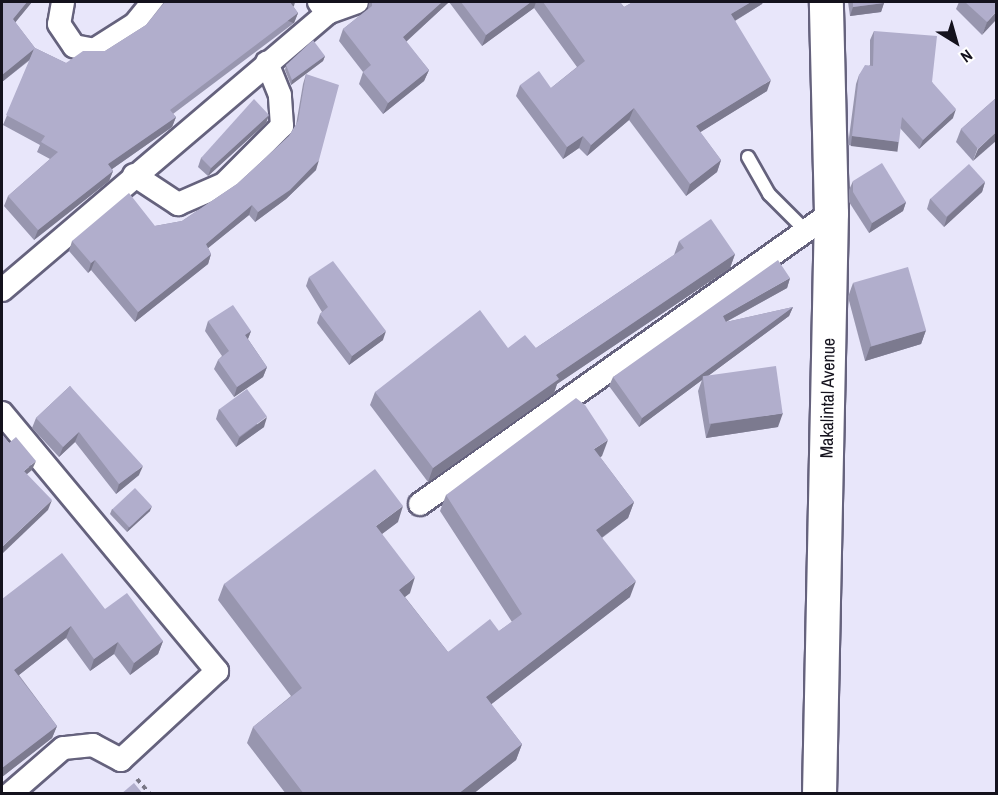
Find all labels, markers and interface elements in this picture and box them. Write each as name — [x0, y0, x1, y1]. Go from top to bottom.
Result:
north arrow — [926, 12, 986, 72]
text: N — [956, 45, 977, 68]
street label: Makalintal Avenue — [816, 337, 840, 459]

